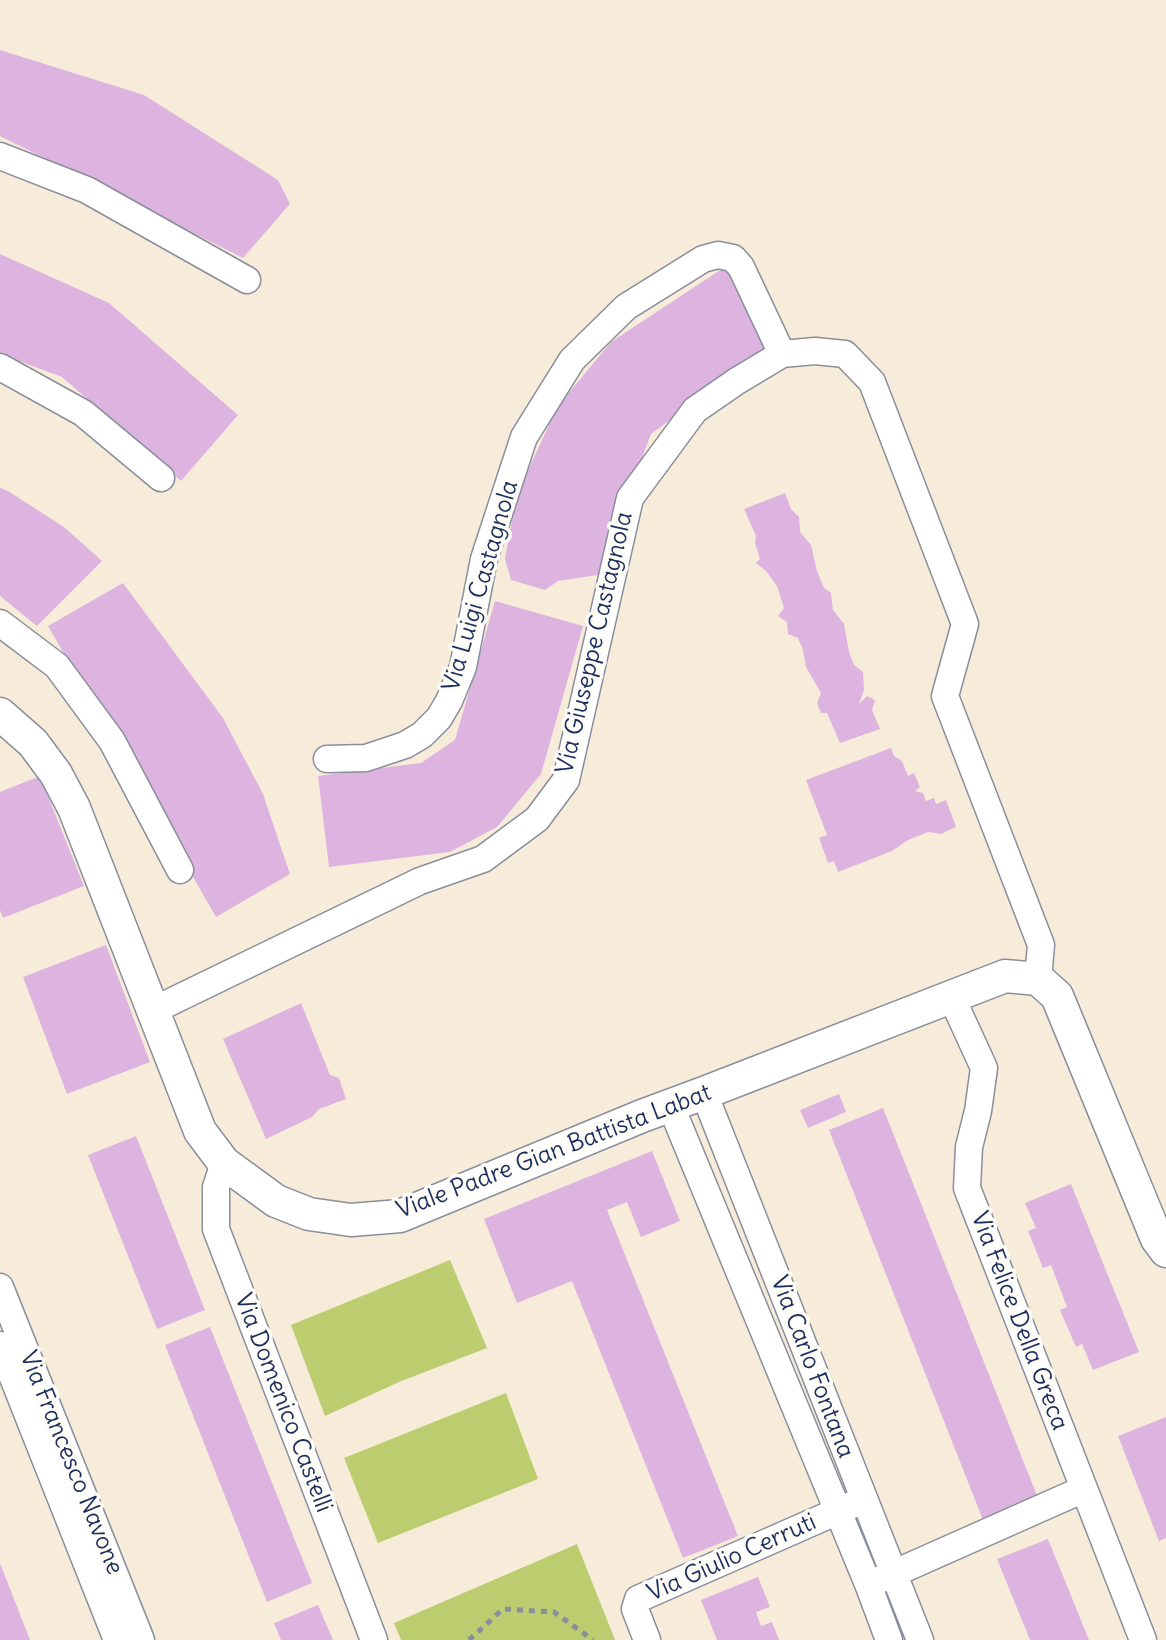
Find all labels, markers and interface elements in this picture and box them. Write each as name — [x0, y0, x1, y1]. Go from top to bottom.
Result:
street label: Via Luigi Castagnola — [437, 477, 525, 695]
street label: Via Giuseppe Castagnola — [551, 509, 639, 777]
street label: Viale Padre Gian Battista Labat — [393, 1079, 715, 1225]
street label: Via Felice Della Greca — [964, 1208, 1074, 1434]
street label: Via Carlo Fontana — [764, 1272, 860, 1462]
street label: Via Domenico Castelli — [228, 1290, 338, 1516]
street label: Via Francesco Navone — [13, 1347, 129, 1579]
street label: Via Giulio Cerruti — [643, 1508, 821, 1608]

